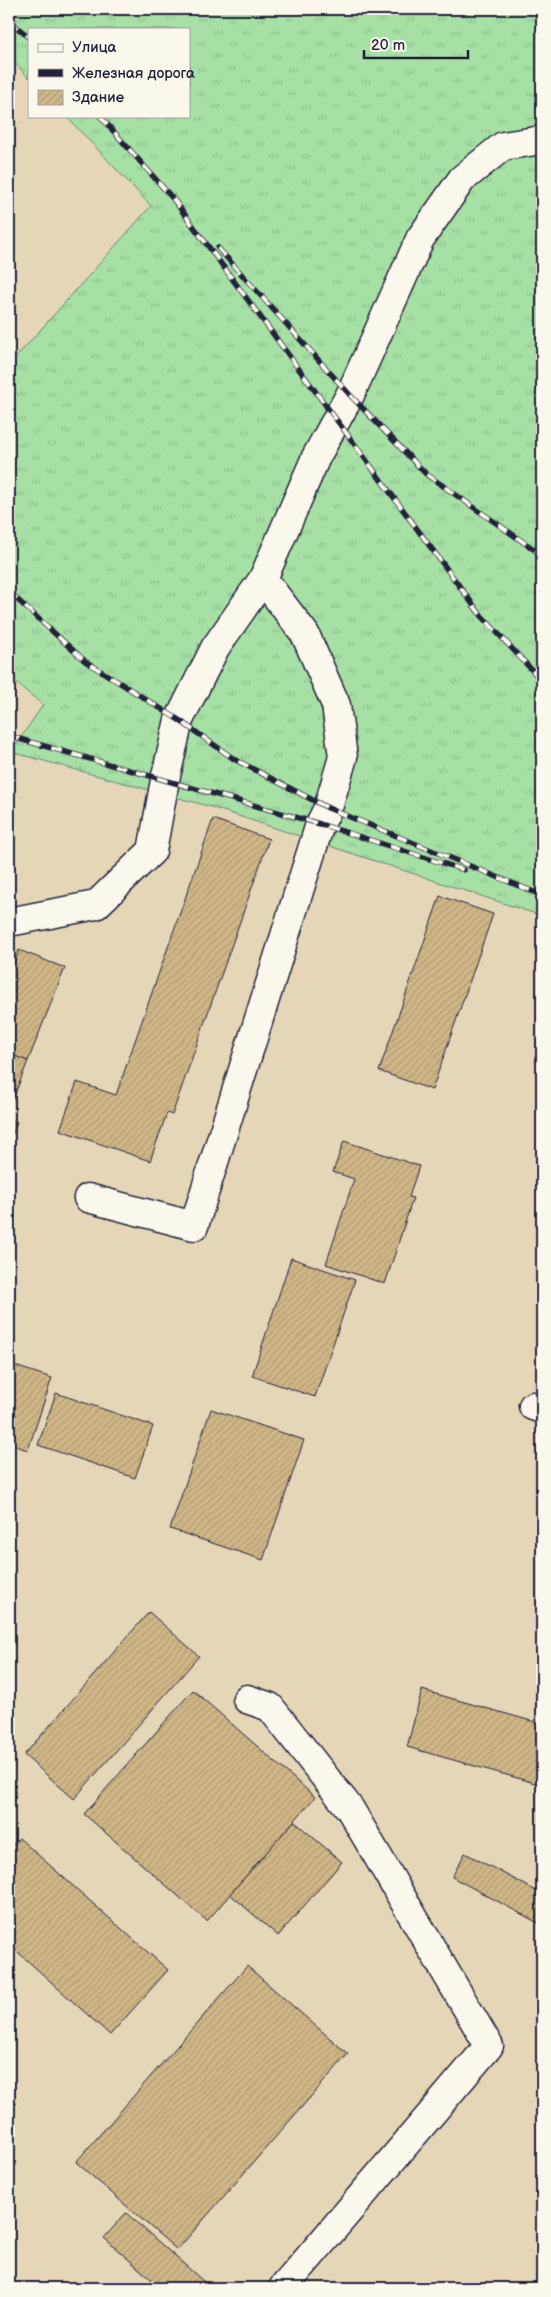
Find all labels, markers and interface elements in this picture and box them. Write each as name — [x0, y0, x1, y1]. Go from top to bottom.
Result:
legend — [28, 28, 190, 118]
scale bar — [364, 28, 467, 60]
text: 20 m — [371, 36, 405, 55]
text: Улица — [72, 38, 117, 57]
text: Железная дорога — [72, 64, 195, 83]
text: Здание — [72, 88, 124, 107]

